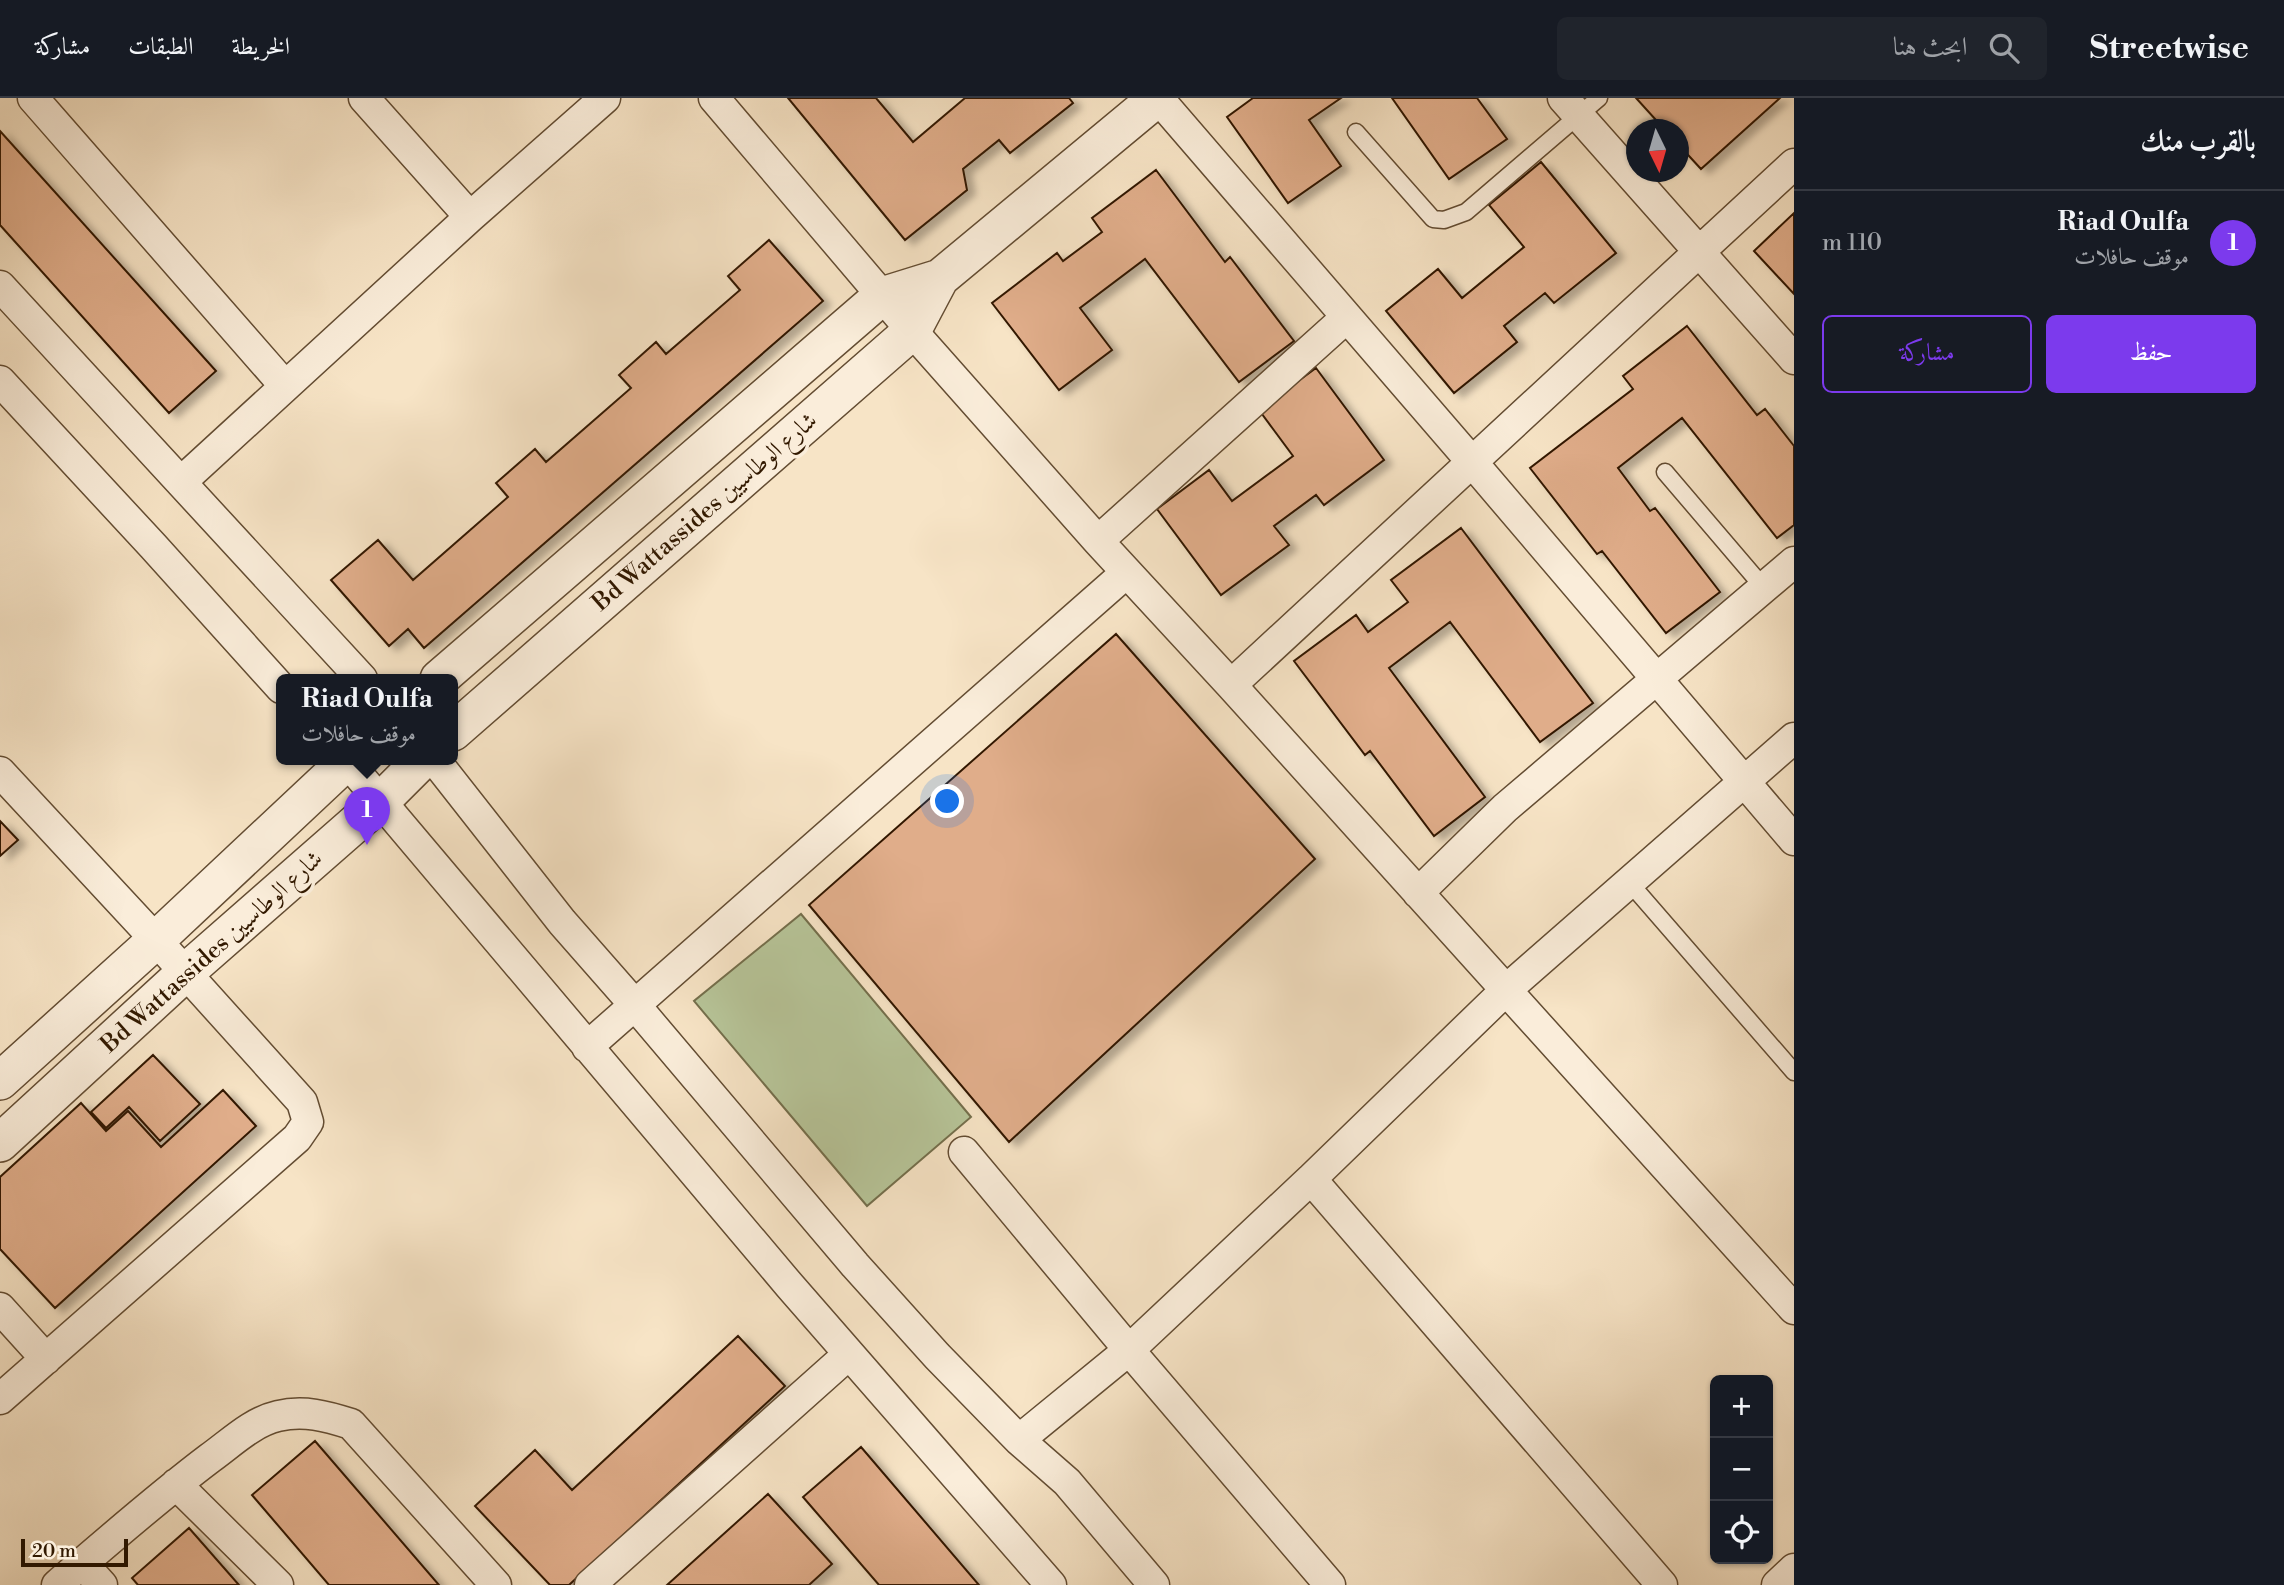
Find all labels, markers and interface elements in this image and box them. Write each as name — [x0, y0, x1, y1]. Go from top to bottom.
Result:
search box — [1557, 17, 2047, 80]
text: Streetwise — [2089, 28, 2249, 69]
icon: search — [1985, 29, 2023, 67]
text: ابحث هنا — [1893, 31, 1967, 63]
text: مشاركة — [35, 32, 90, 62]
text: الطبقات — [128, 32, 194, 62]
text: الخريطة — [232, 32, 290, 62]
north arrow — [1626, 119, 1689, 182]
text: بالقرب منك — [2140, 123, 2256, 161]
text: Riad Oulfa — [2058, 206, 2189, 238]
text: 110 m — [1822, 229, 1882, 257]
text: 1 — [2227, 229, 2239, 257]
text: موقف حافلات — [2074, 243, 2189, 271]
button: مشاركة — [1822, 315, 2032, 393]
button: حفظ — [2046, 315, 2256, 393]
street label: Bd Wattassides شارع الوطاسيين — [585, 406, 826, 622]
popup — [276, 674, 458, 765]
text: Riad Oulfa — [301, 683, 433, 715]
text: موقف حافلات — [301, 720, 416, 748]
your location — [930, 784, 964, 818]
pin: 1 — [344, 787, 390, 845]
street label: Bd Wattassides شارع الوطاسيين — [94, 844, 332, 1063]
map controls — [1710, 1375, 1773, 1564]
button: + — [1710, 1375, 1773, 1438]
button: − — [1710, 1438, 1773, 1501]
button: locate — [1710, 1501, 1773, 1564]
scale bar — [21, 1536, 128, 1568]
text: 20 m — [32, 1539, 76, 1563]

